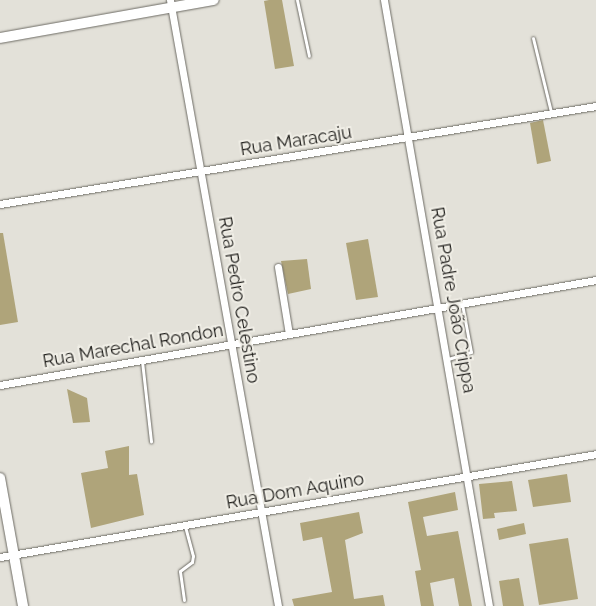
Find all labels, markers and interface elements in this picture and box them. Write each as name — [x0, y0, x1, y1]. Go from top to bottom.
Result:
street label: Rua Maracaju — [239, 122, 353, 160]
street label: Rua Padre João Crippa — [426, 205, 480, 395]
street label: Rua Pedro Celestino — [214, 215, 264, 385]
street label: Rua Marechal Rondon — [41, 319, 225, 373]
street label: Rua Dom Aquino — [224, 468, 366, 514]

